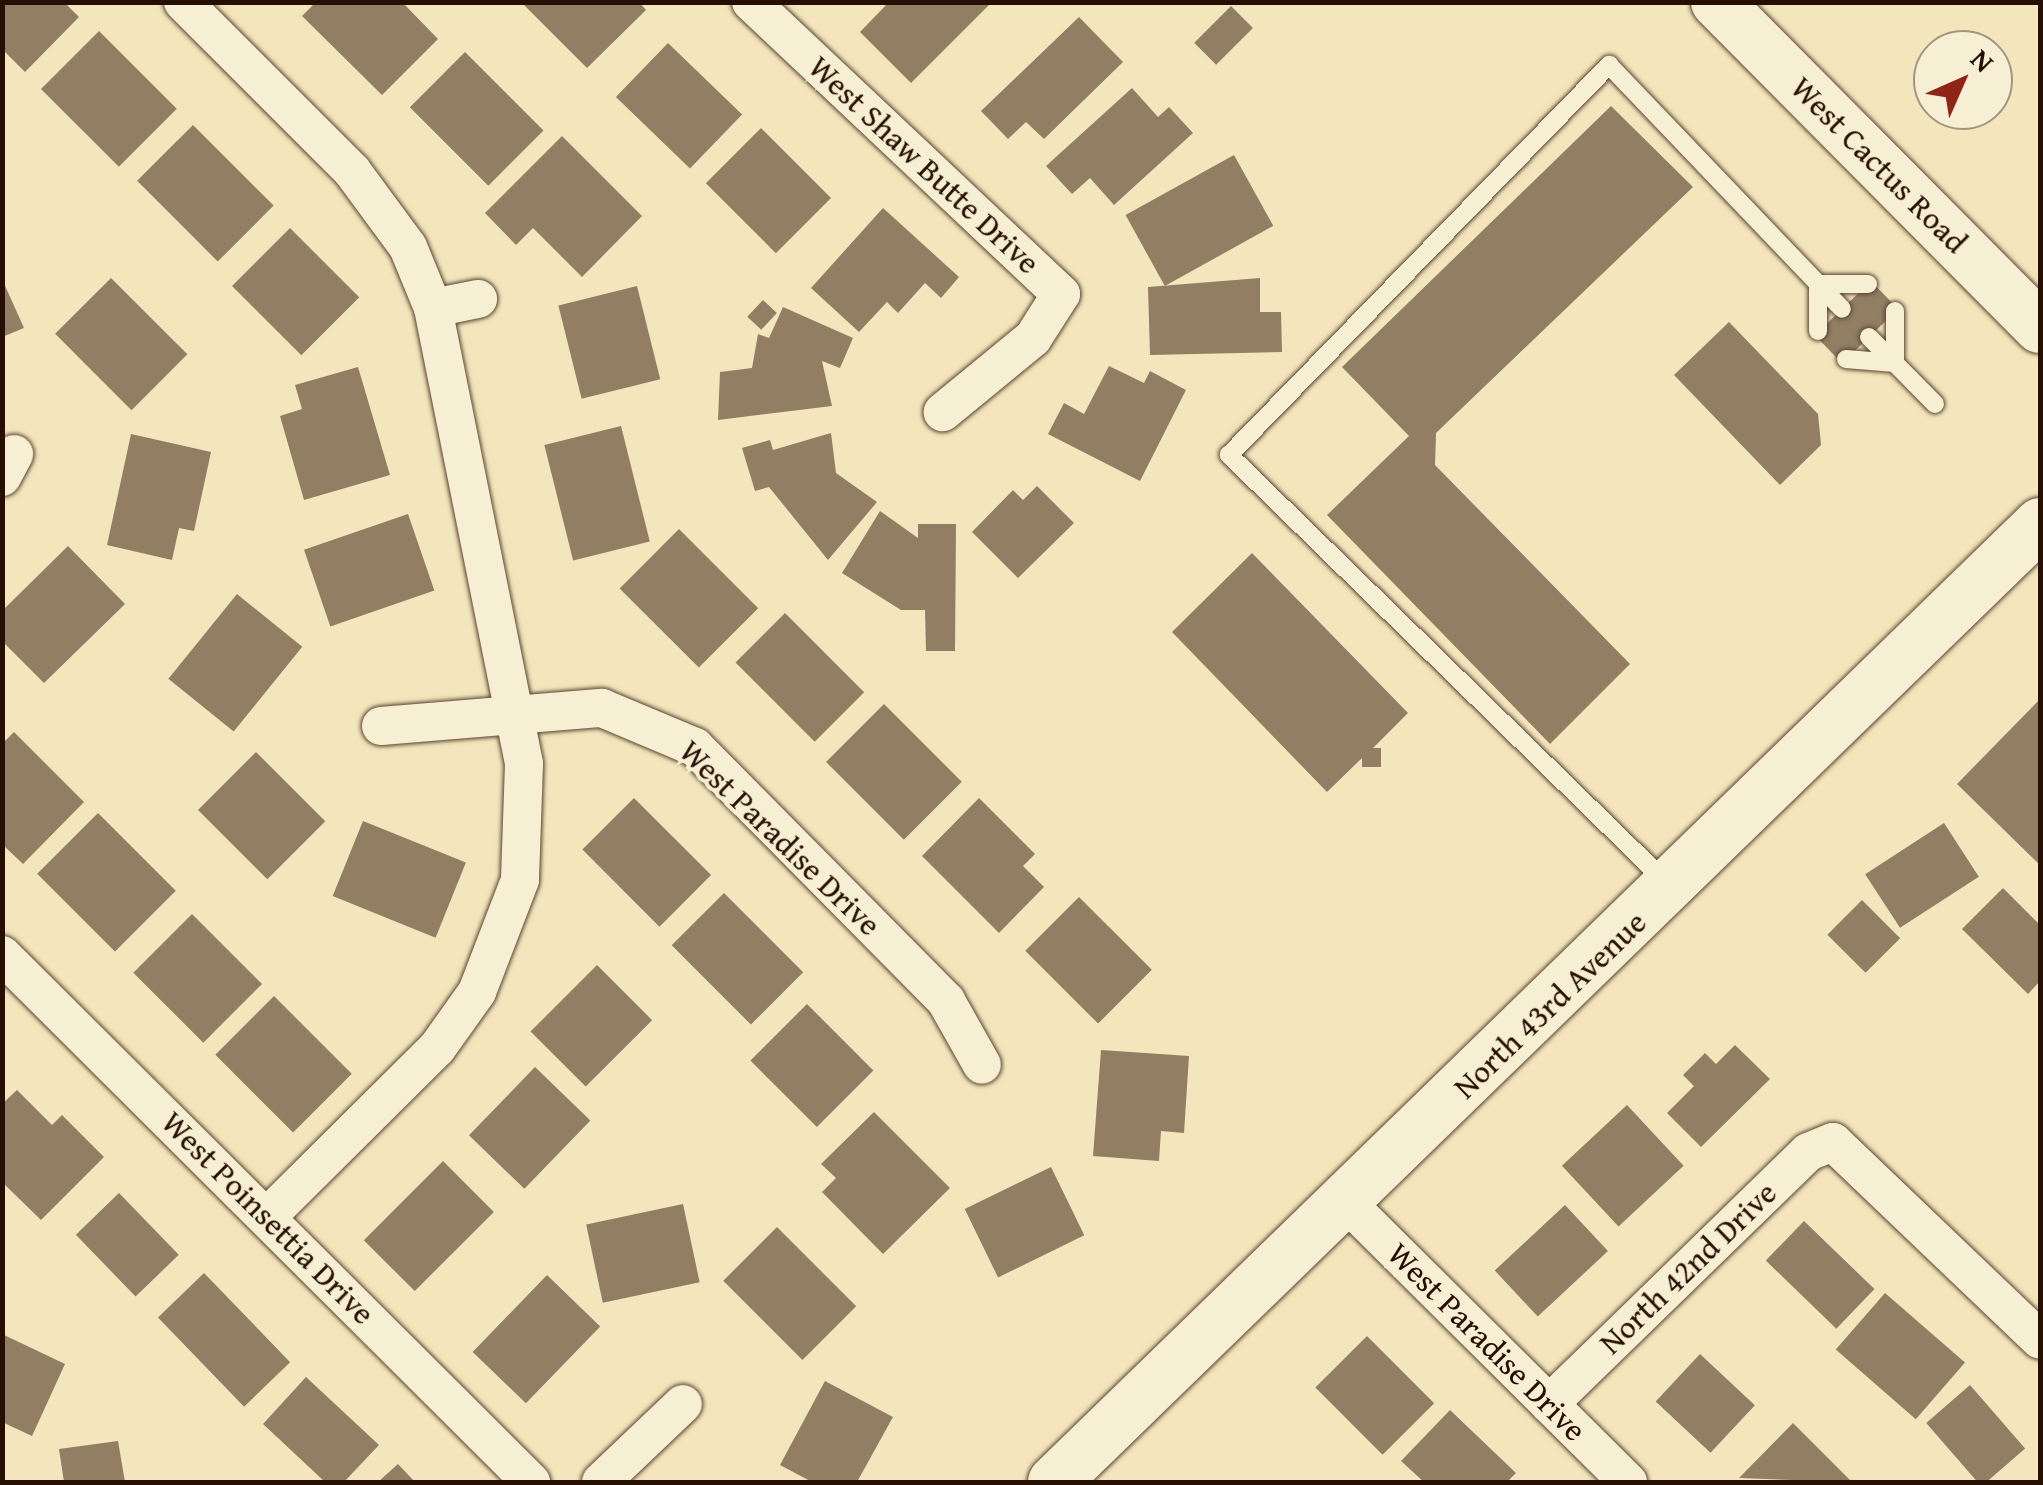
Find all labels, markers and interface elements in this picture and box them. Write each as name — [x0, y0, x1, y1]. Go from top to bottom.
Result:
north arrow — [1913, 30, 2013, 130]
text: N — [1962, 39, 2004, 81]
street label: West Shaw Butte Drive — [800, 48, 1048, 282]
street label: West Cactus Road — [1783, 69, 1975, 261]
street label: West Paradise Drive — [671, 732, 889, 944]
street label: North 43rd Avenue — [1446, 903, 1654, 1107]
street label: West Poinsettia Drive — [153, 1103, 383, 1333]
street label: North 42nd Drive — [1591, 1174, 1785, 1362]
street label: West Paradise Drive — [1380, 1235, 1594, 1449]

